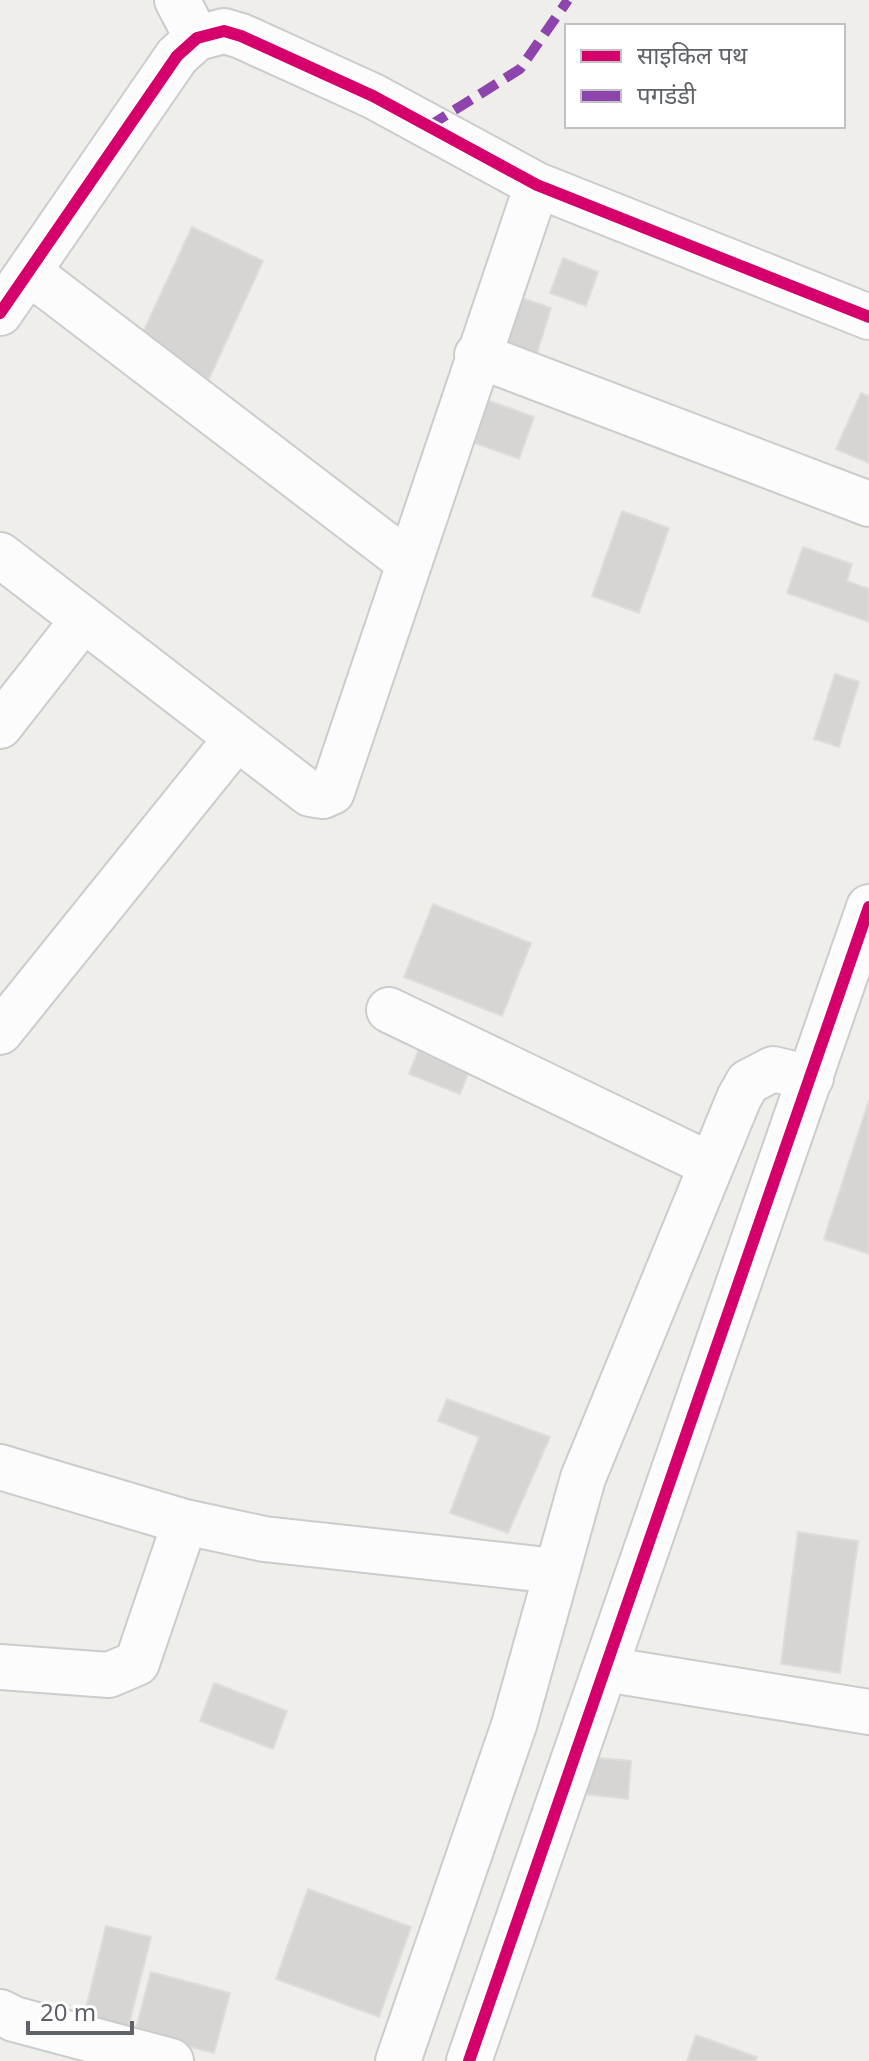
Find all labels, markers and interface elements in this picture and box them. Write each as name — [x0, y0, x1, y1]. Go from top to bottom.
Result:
legend — [565, 24, 845, 128]
text: साइकिल पथ — [637, 38, 748, 71]
text: पगडंडी — [637, 78, 697, 111]
scale bar — [28, 1985, 132, 2035]
text: 20 m — [40, 1995, 96, 2028]

